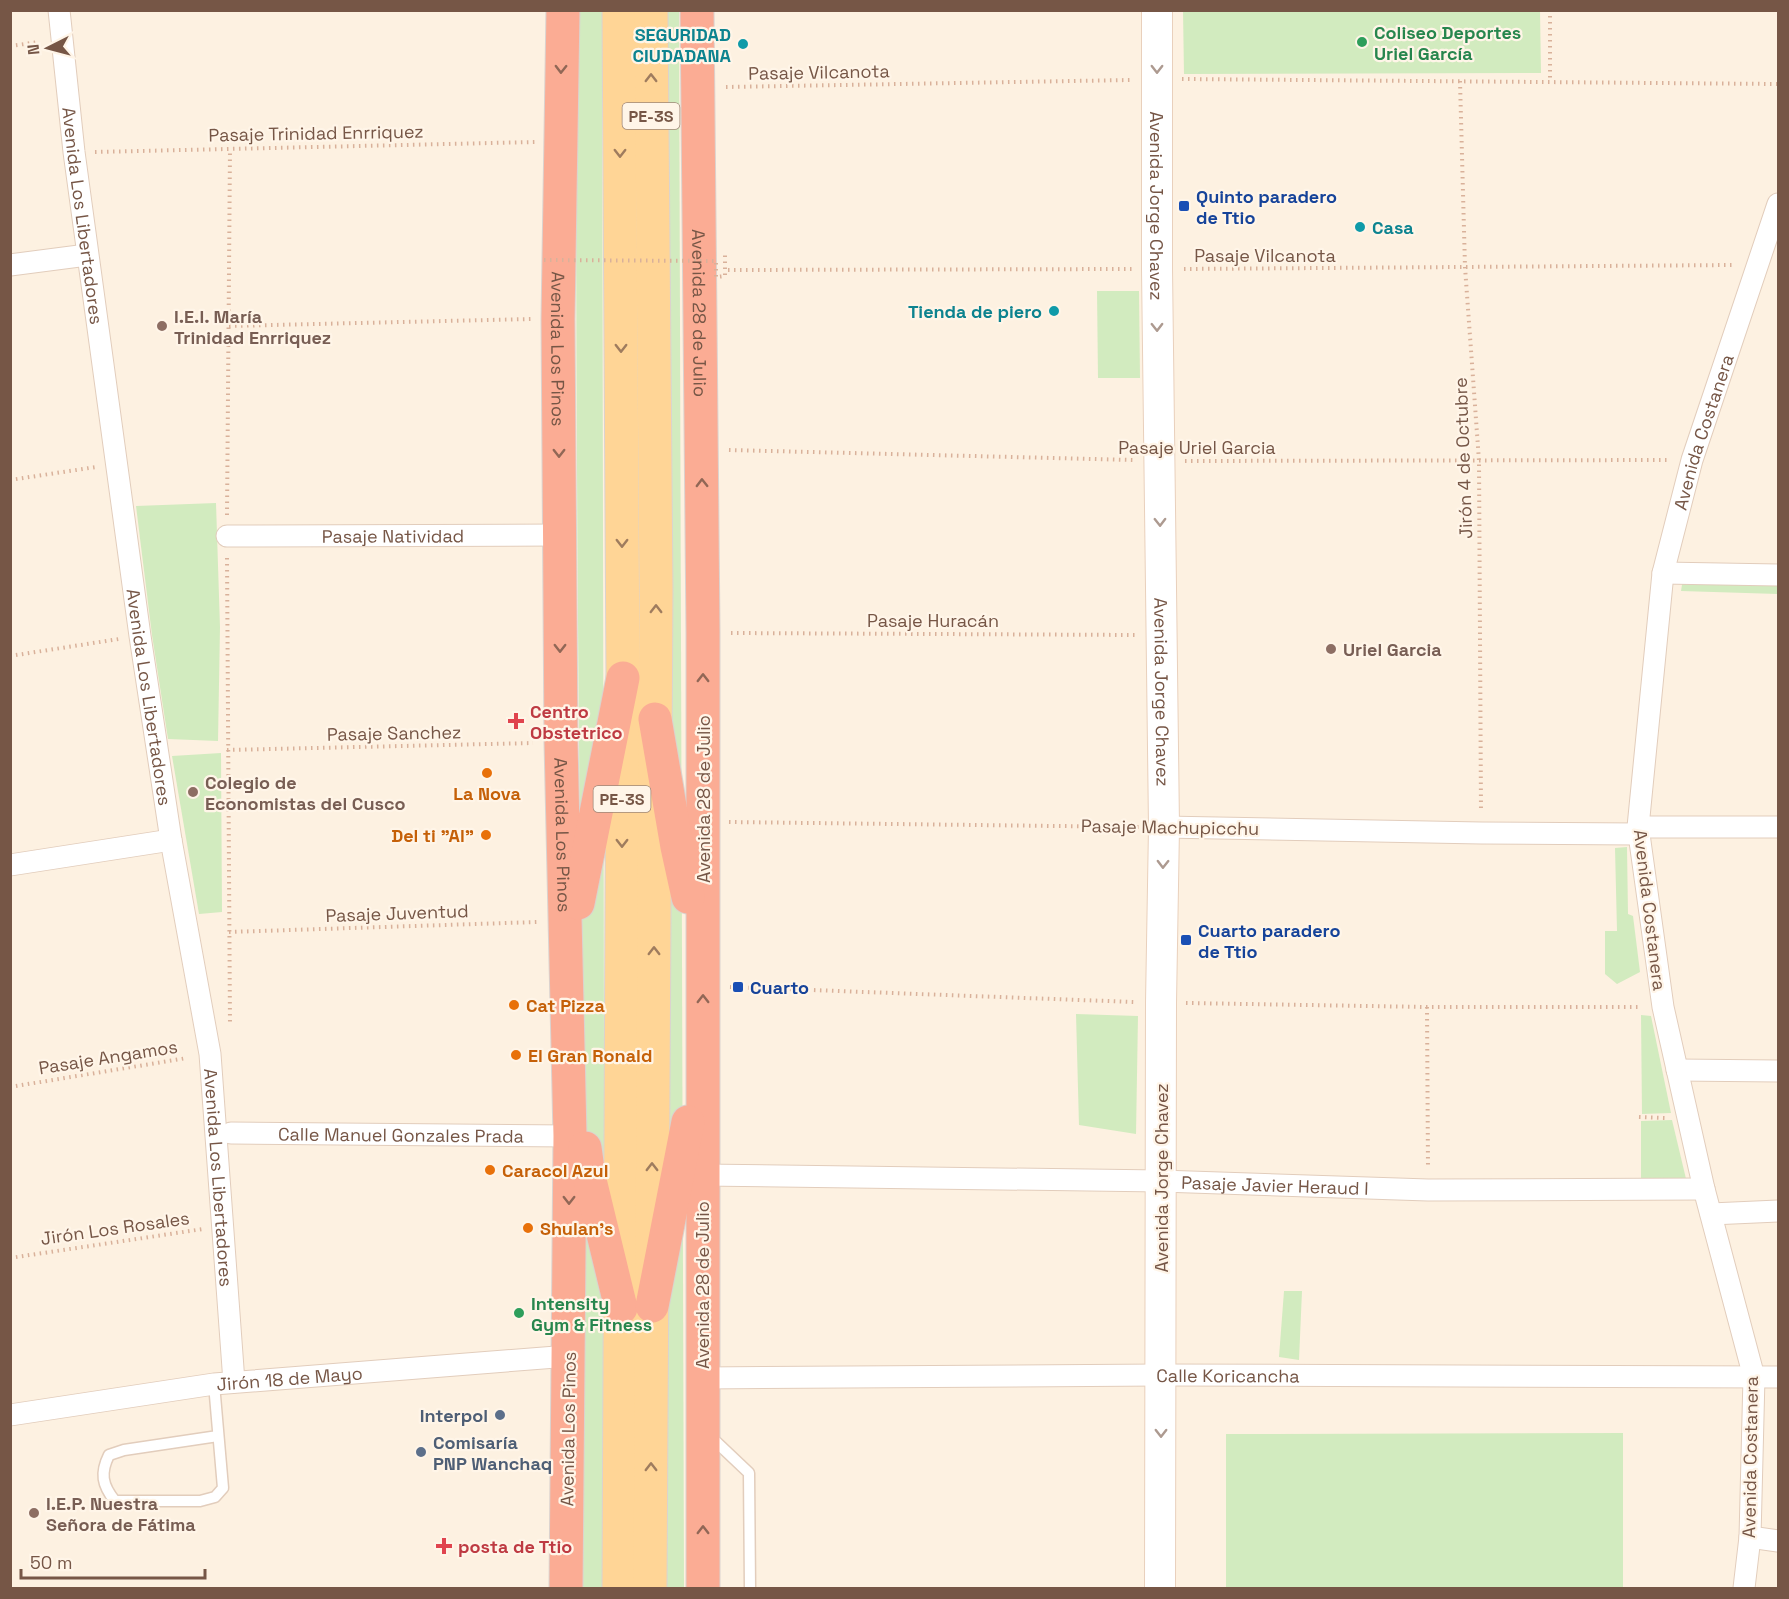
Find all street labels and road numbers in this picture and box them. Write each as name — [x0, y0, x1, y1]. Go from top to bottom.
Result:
street label: Pasaje Vilcanota — [748, 59, 890, 85]
road number: PE-3S — [622, 103, 680, 129]
street label: Avenida Los Libertadores — [58, 106, 109, 326]
street label: Avenida Jorge Chavez — [1146, 111, 1169, 301]
street label: Pasaje Trinidad Enrriquez — [208, 120, 424, 146]
street label: Avenida 28 de Julio — [688, 229, 712, 397]
street label: Pasaje Vilcanota — [1194, 244, 1336, 267]
street label: Avenida Los Pinos — [546, 271, 570, 427]
street label: Avenida Costanera — [1668, 351, 1738, 512]
street label: Jirón 4 de Octubre — [1449, 377, 1477, 539]
street label: Pasaje Uriel Garcia — [1118, 436, 1276, 459]
street label: Pasaje Natividad — [322, 524, 464, 547]
street label: Avenida Los Libertadores — [122, 587, 177, 807]
street label: Avenida Jorge Chavez — [1150, 597, 1175, 787]
street label: Pasaje Huracán — [867, 609, 999, 632]
street label: Avenida 28 de Julio — [692, 715, 715, 883]
street label: Pasaje Sanchez — [327, 720, 461, 746]
street label: Avenida Los Pinos — [550, 757, 576, 913]
road number: PE-3S — [594, 786, 650, 812]
street label: Pasaje Machupicchu — [1081, 814, 1259, 840]
street label: Avenida Costanera — [1629, 828, 1671, 992]
street label: Pasaje Juventud — [325, 899, 469, 927]
street label: Pasaje Angamos — [37, 1035, 179, 1079]
street label: Avenida Los Libertadores — [200, 1067, 239, 1288]
street label: Avenida Jorge Chavez — [1150, 1083, 1173, 1273]
street label: Calle Manuel Gonzales Prada — [278, 1122, 524, 1147]
street label: Pasaje Javier Heraud I — [1181, 1170, 1369, 1199]
street label: Avenida 28 de Julio — [691, 1201, 714, 1369]
street label: Jirón Los Rosales — [39, 1206, 191, 1250]
street label: Avenida Los Pinos — [555, 1351, 581, 1507]
street label: Jirón 18 de Mayo — [215, 1361, 363, 1395]
street label: Calle Koricancha — [1156, 1363, 1300, 1387]
street label: Avenida Costanera — [1737, 1376, 1763, 1538]

